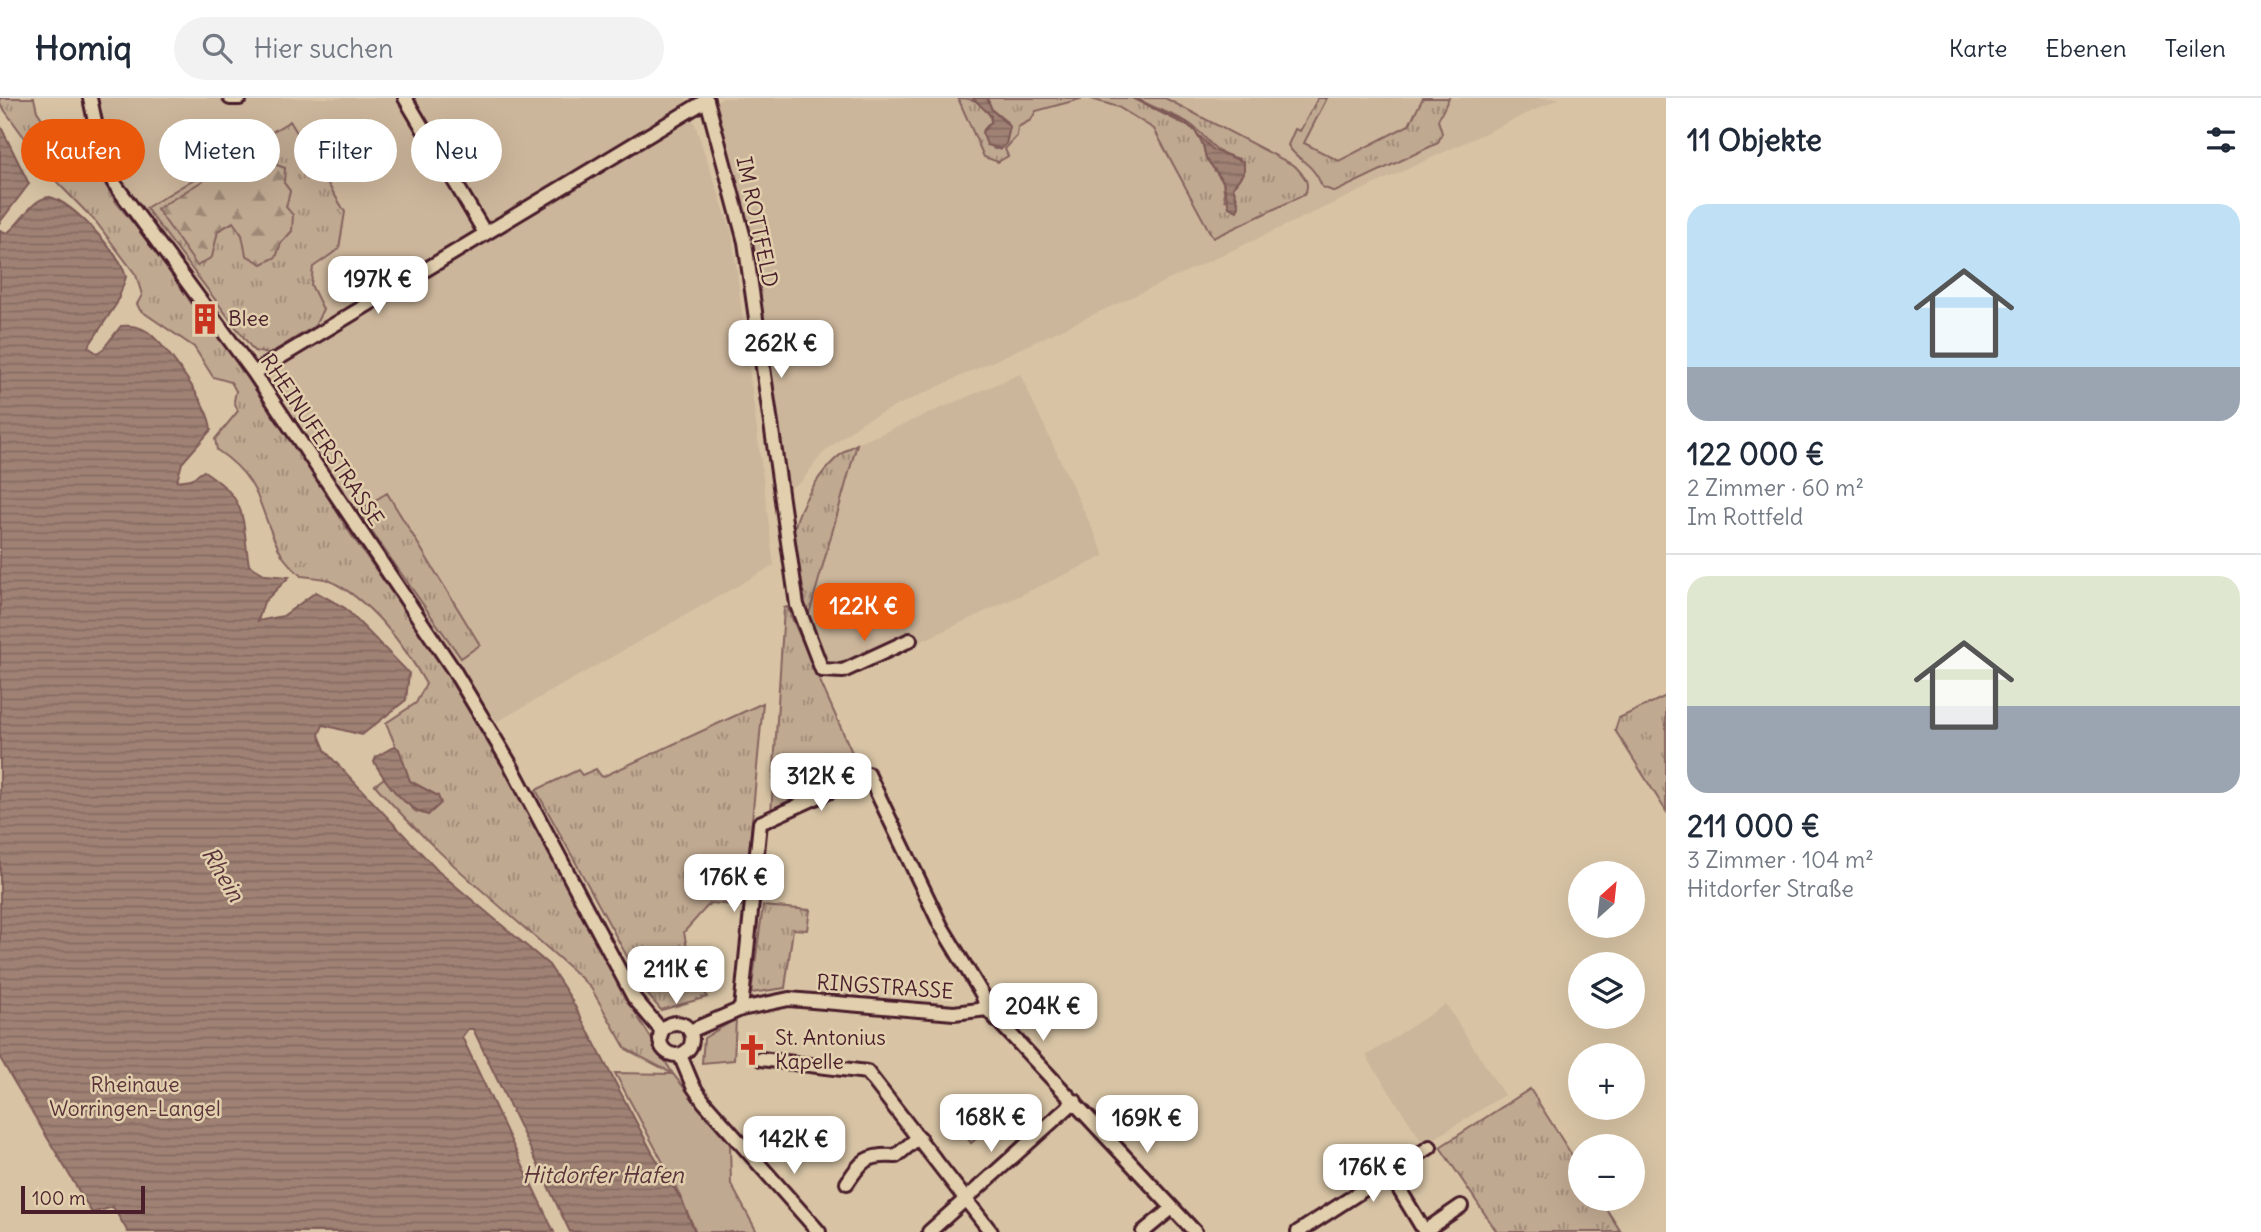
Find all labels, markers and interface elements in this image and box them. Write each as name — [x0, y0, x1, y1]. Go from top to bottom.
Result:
search box — [174, 17, 664, 80]
text: Homiq — [35, 27, 132, 69]
icon: search — [198, 29, 236, 67]
text: Hier suchen — [254, 32, 393, 65]
text: Karte — [1949, 33, 2008, 63]
text: Ebenen — [2046, 33, 2127, 63]
text: Teilen — [2165, 33, 2226, 63]
chip: Kaufen — [21, 119, 145, 182]
chip: Mieten — [159, 119, 280, 182]
chip: Filter — [294, 119, 397, 182]
chip: Neu — [411, 119, 502, 182]
text: 11 Objekte — [1687, 121, 1822, 159]
icon: filters — [2202, 121, 2240, 159]
street label: IM ROTTFELD — [731, 154, 784, 290]
icon: home — [1901, 250, 2027, 376]
pin: 197K € — [321, 256, 435, 316]
text: 197K € — [344, 264, 412, 293]
building icon: Blee — [188, 302, 222, 336]
place label: Blee — [228, 305, 269, 332]
pin: 262K € — [724, 320, 838, 380]
text: 262K € — [745, 328, 817, 357]
street label: RHEINUFERSTRASSE — [255, 349, 390, 531]
text: 122 000 € — [1687, 435, 1825, 473]
text: 2 Zimmer · 60 m² — [1687, 473, 1864, 502]
text: Im Rottfeld — [1687, 502, 1803, 531]
pin: 122K € — [807, 584, 921, 643]
text: 122K € — [830, 591, 898, 620]
icon: home — [1901, 622, 2027, 748]
pin: 312K € — [764, 754, 878, 813]
text: 312K € — [786, 761, 856, 790]
text: 211 000 € — [1687, 807, 1820, 845]
water label: Rhein — [196, 841, 251, 907]
text: 3 Zimmer · 104 m² — [1687, 845, 1874, 874]
pin: 176K € — [677, 854, 791, 914]
north arrow — [1568, 861, 1645, 938]
map controls — [1568, 861, 1645, 1211]
text: 176K € — [700, 862, 768, 891]
text: Hitdorfer Straße — [1687, 874, 1854, 903]
pin: 211K € — [619, 946, 733, 1006]
button: layers — [1568, 952, 1645, 1029]
text: 211K € — [643, 954, 709, 983]
street label: RINGSTRASSE — [816, 968, 955, 1005]
pin: 204K € — [986, 984, 1100, 1043]
text: 204K € — [1005, 991, 1081, 1020]
place label: St. Antonius Kapelle — [775, 1024, 886, 1075]
church icon: St. Antonius Kapelle — [735, 1033, 769, 1067]
button: + — [1568, 1043, 1645, 1120]
park label: Rheinaue Worringen-Langel — [49, 1071, 221, 1122]
pin: 168K € — [934, 1094, 1048, 1154]
pin: 169K € — [1090, 1096, 1204, 1155]
text: 168K € — [956, 1102, 1026, 1131]
text: 169K € — [1112, 1103, 1182, 1132]
pin: 142K € — [737, 1116, 851, 1176]
text: 142K € — [759, 1124, 829, 1153]
button: − — [1568, 1134, 1645, 1211]
pin: 176K € — [1316, 1144, 1430, 1204]
text: 176K € — [1339, 1152, 1407, 1181]
water label: Hitdorfer Hafen — [522, 1160, 685, 1189]
scale bar — [21, 1183, 145, 1215]
text: 100 m — [32, 1186, 86, 1210]

